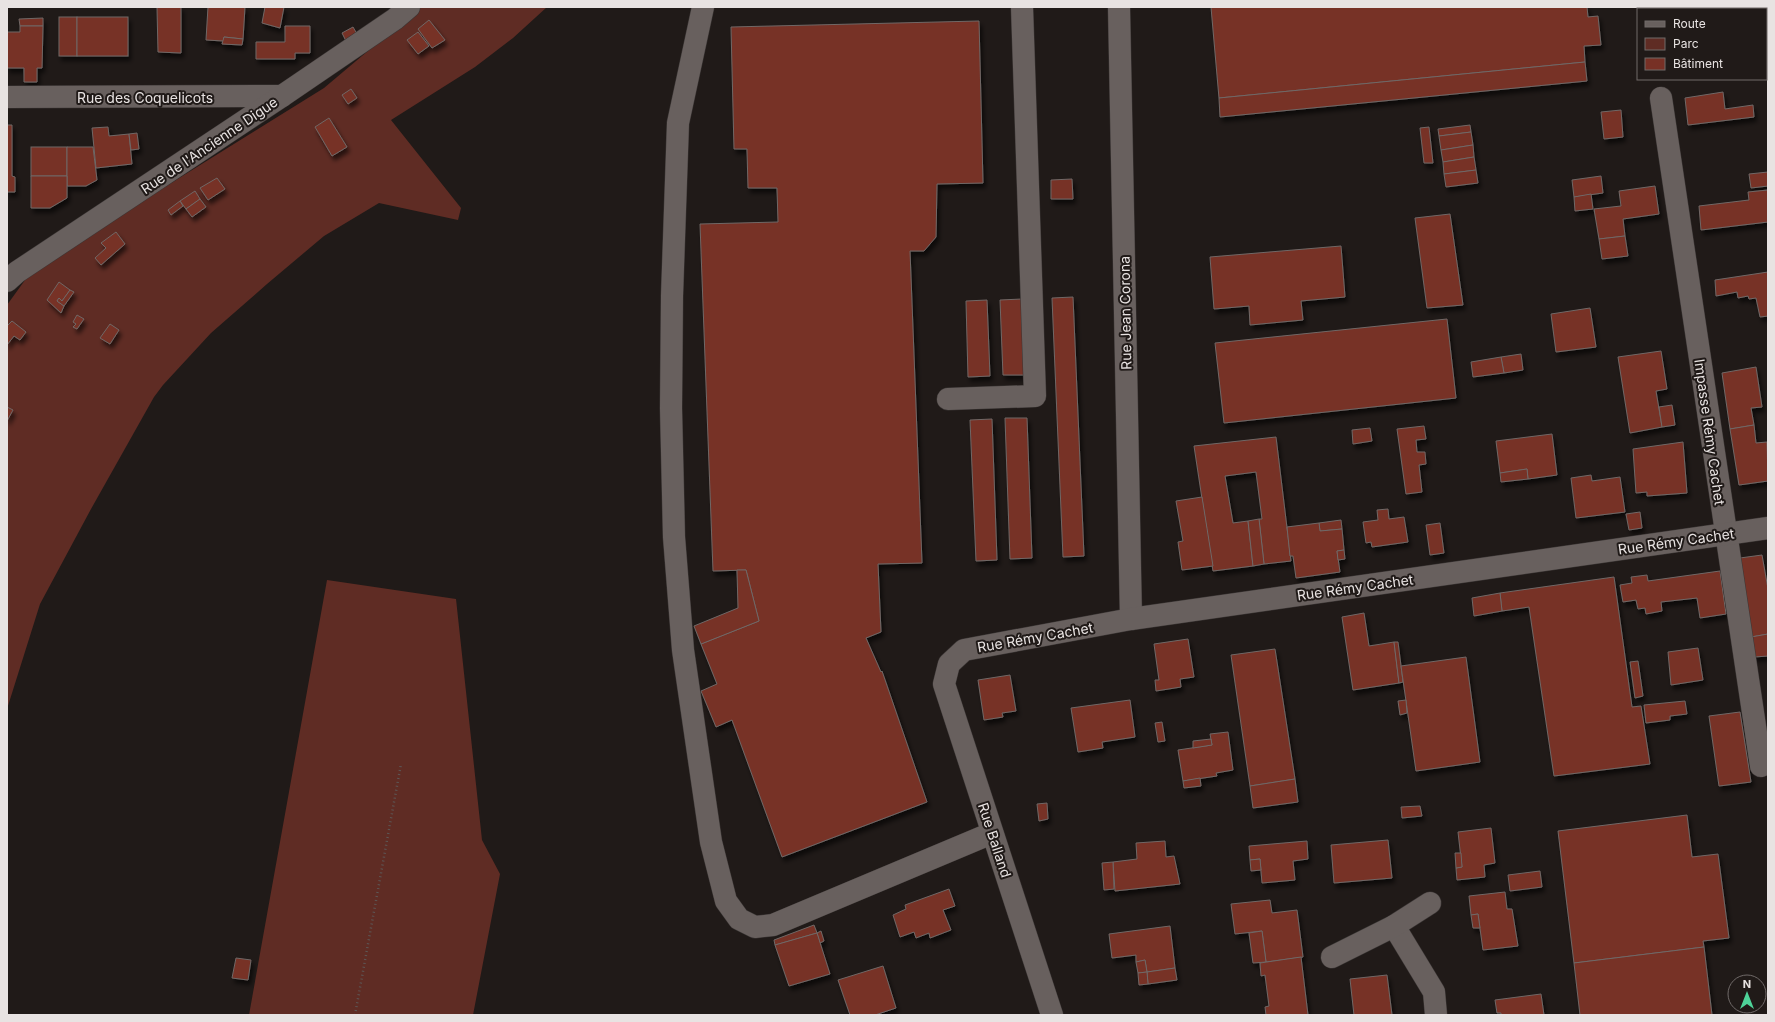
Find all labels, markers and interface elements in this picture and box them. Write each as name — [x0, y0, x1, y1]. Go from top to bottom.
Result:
legend — [1637, 8, 1767, 80]
text: Route — [1673, 16, 1706, 31]
text: Parc — [1673, 36, 1699, 51]
text: Bâtiment — [1673, 56, 1723, 71]
street label: Rue des Coquelicots — [77, 89, 213, 106]
street label: Rue de l'Ancienne Digue — [137, 93, 281, 197]
street label: Rue Jean Corona — [1116, 256, 1134, 370]
street label: Impasse Rémy Cachet — [1691, 358, 1729, 507]
street label: Rue Rémy Cachet — [1617, 524, 1736, 558]
street label: Rue Rémy Cachet — [1296, 570, 1415, 604]
street label: Rue Rémy Cachet — [976, 618, 1095, 656]
street label: Rue Balland — [975, 800, 1015, 880]
north arrow — [1727, 974, 1767, 1014]
text: N — [1743, 977, 1751, 991]

